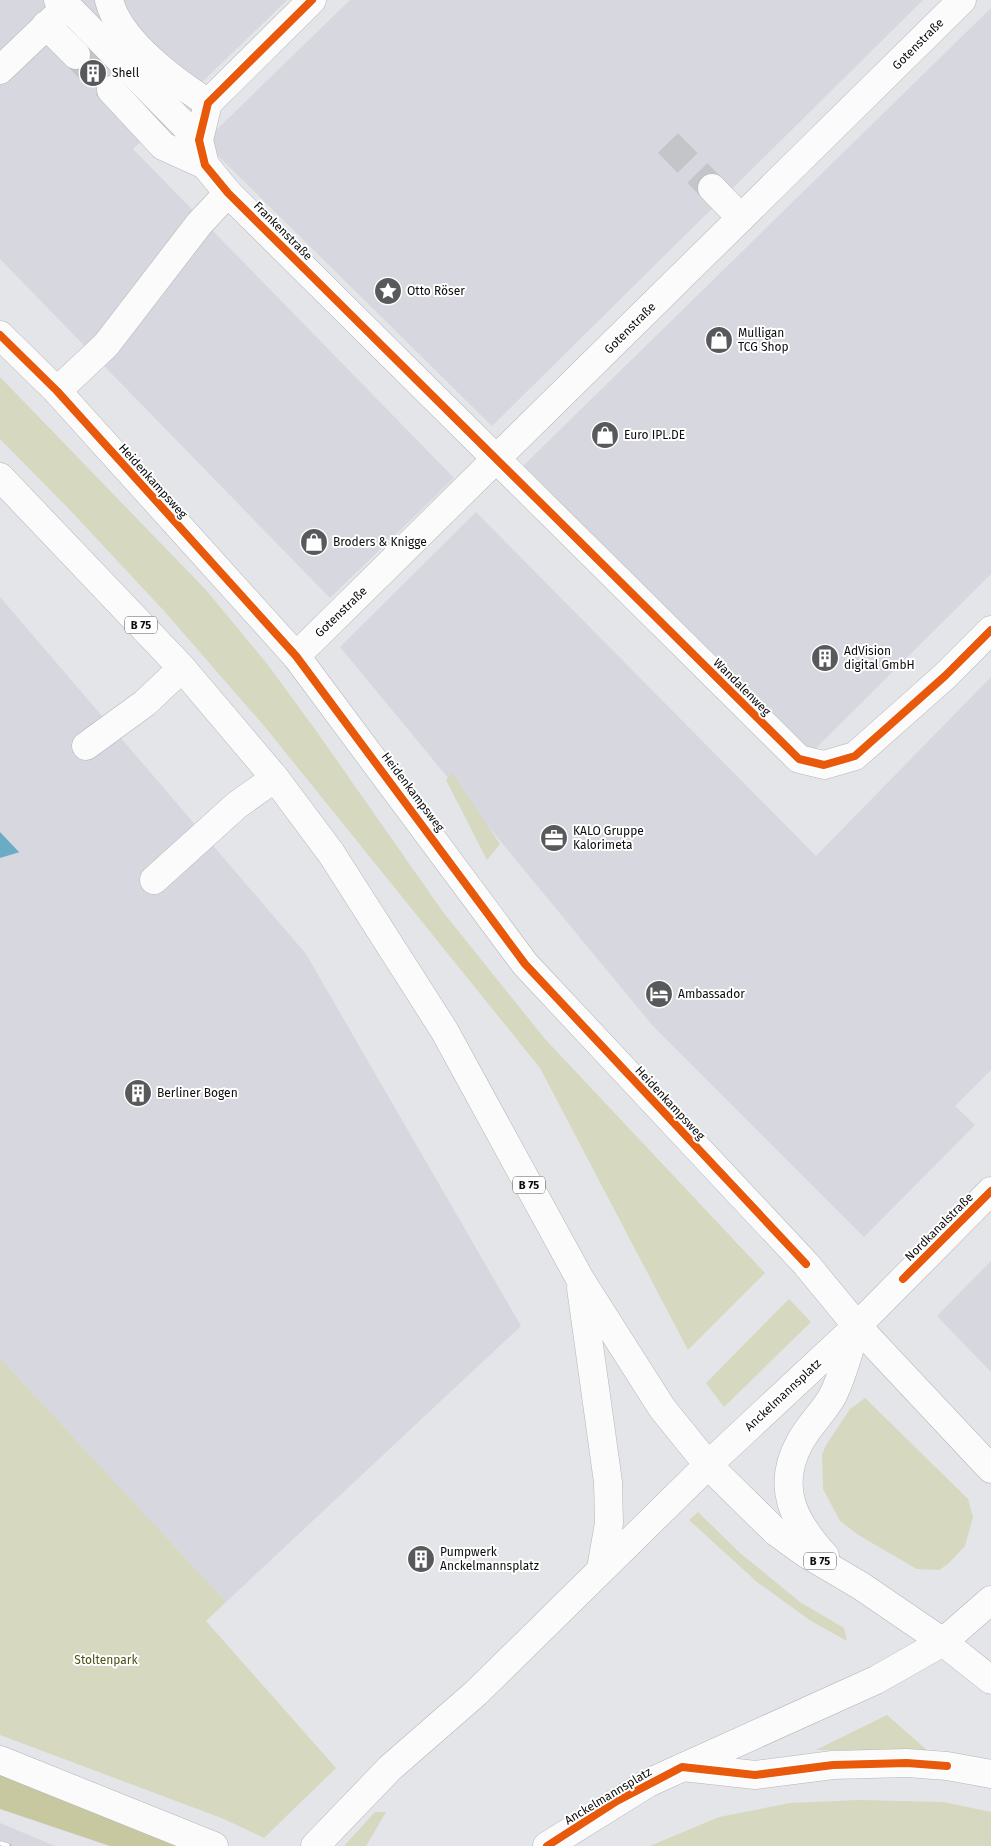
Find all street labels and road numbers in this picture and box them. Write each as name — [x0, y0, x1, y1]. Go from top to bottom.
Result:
street label: Gotenstraße — [889, 15, 947, 73]
street label: Frankenstraße — [251, 199, 315, 263]
street label: Gotenstraße — [601, 299, 659, 357]
street label: Heidenkampsweg — [116, 441, 191, 522]
street label: Gotenstraße — [312, 584, 370, 640]
road number: B 75 — [125, 616, 157, 634]
street label: Wandalenweg — [710, 655, 774, 719]
street label: Heidenkampsweg — [379, 750, 448, 835]
street label: Heidenkampsweg — [632, 1063, 708, 1143]
road number: B 75 — [513, 1176, 545, 1194]
street label: Nordkanalstraße — [902, 1190, 976, 1264]
street label: Anckelmannsplatz — [742, 1356, 824, 1434]
road number: B 75 — [804, 1552, 836, 1570]
street label: Anckelmannsplatz — [562, 1765, 654, 1827]

